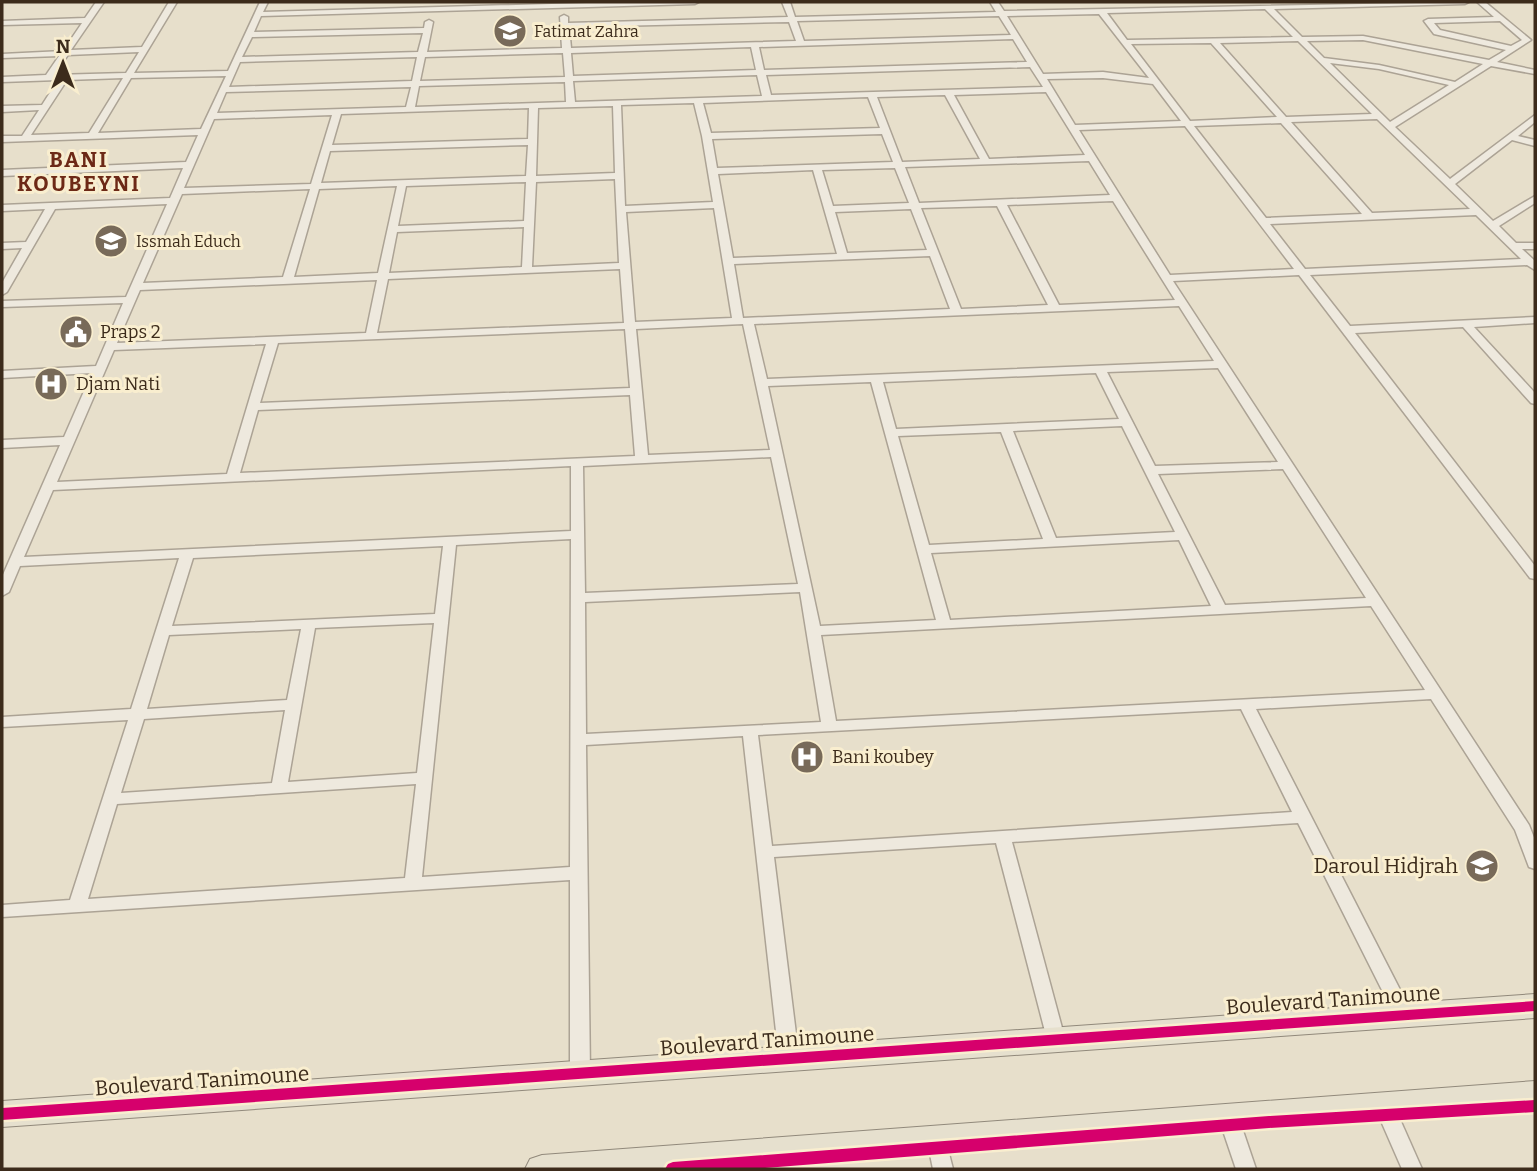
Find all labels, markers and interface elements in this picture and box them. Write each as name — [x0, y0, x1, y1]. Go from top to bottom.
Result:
school or university icon: Fatimat Zahra — [491, 12, 529, 50]
place label: Fatimat Zahra — [534, 22, 639, 41]
north arrow — [28, 28, 98, 98]
text: N — [56, 35, 71, 58]
district label: BANI KOUBEYNI — [17, 147, 141, 197]
school or university icon: Issmah Educh — [92, 222, 130, 260]
place label: Issmah Educh — [136, 232, 241, 251]
public building icon: Praps 2 — [57, 313, 95, 351]
place label: Praps 2 — [100, 321, 161, 343]
hospital icon: Djam Nati — [32, 365, 70, 403]
place label: Djam Nati — [76, 373, 160, 395]
hospital icon: Bani koubey — [788, 738, 826, 776]
place label: Bani koubey — [832, 746, 934, 768]
school or university icon: Daroul Hidjrah — [1463, 847, 1501, 885]
place label: Daroul Hidjrah — [1313, 853, 1458, 879]
street label: Boulevard Tanimoune — [1225, 980, 1441, 1020]
street label: Boulevard Tanimoune — [659, 1021, 875, 1061]
street label: Boulevard Tanimoune — [94, 1061, 310, 1101]

